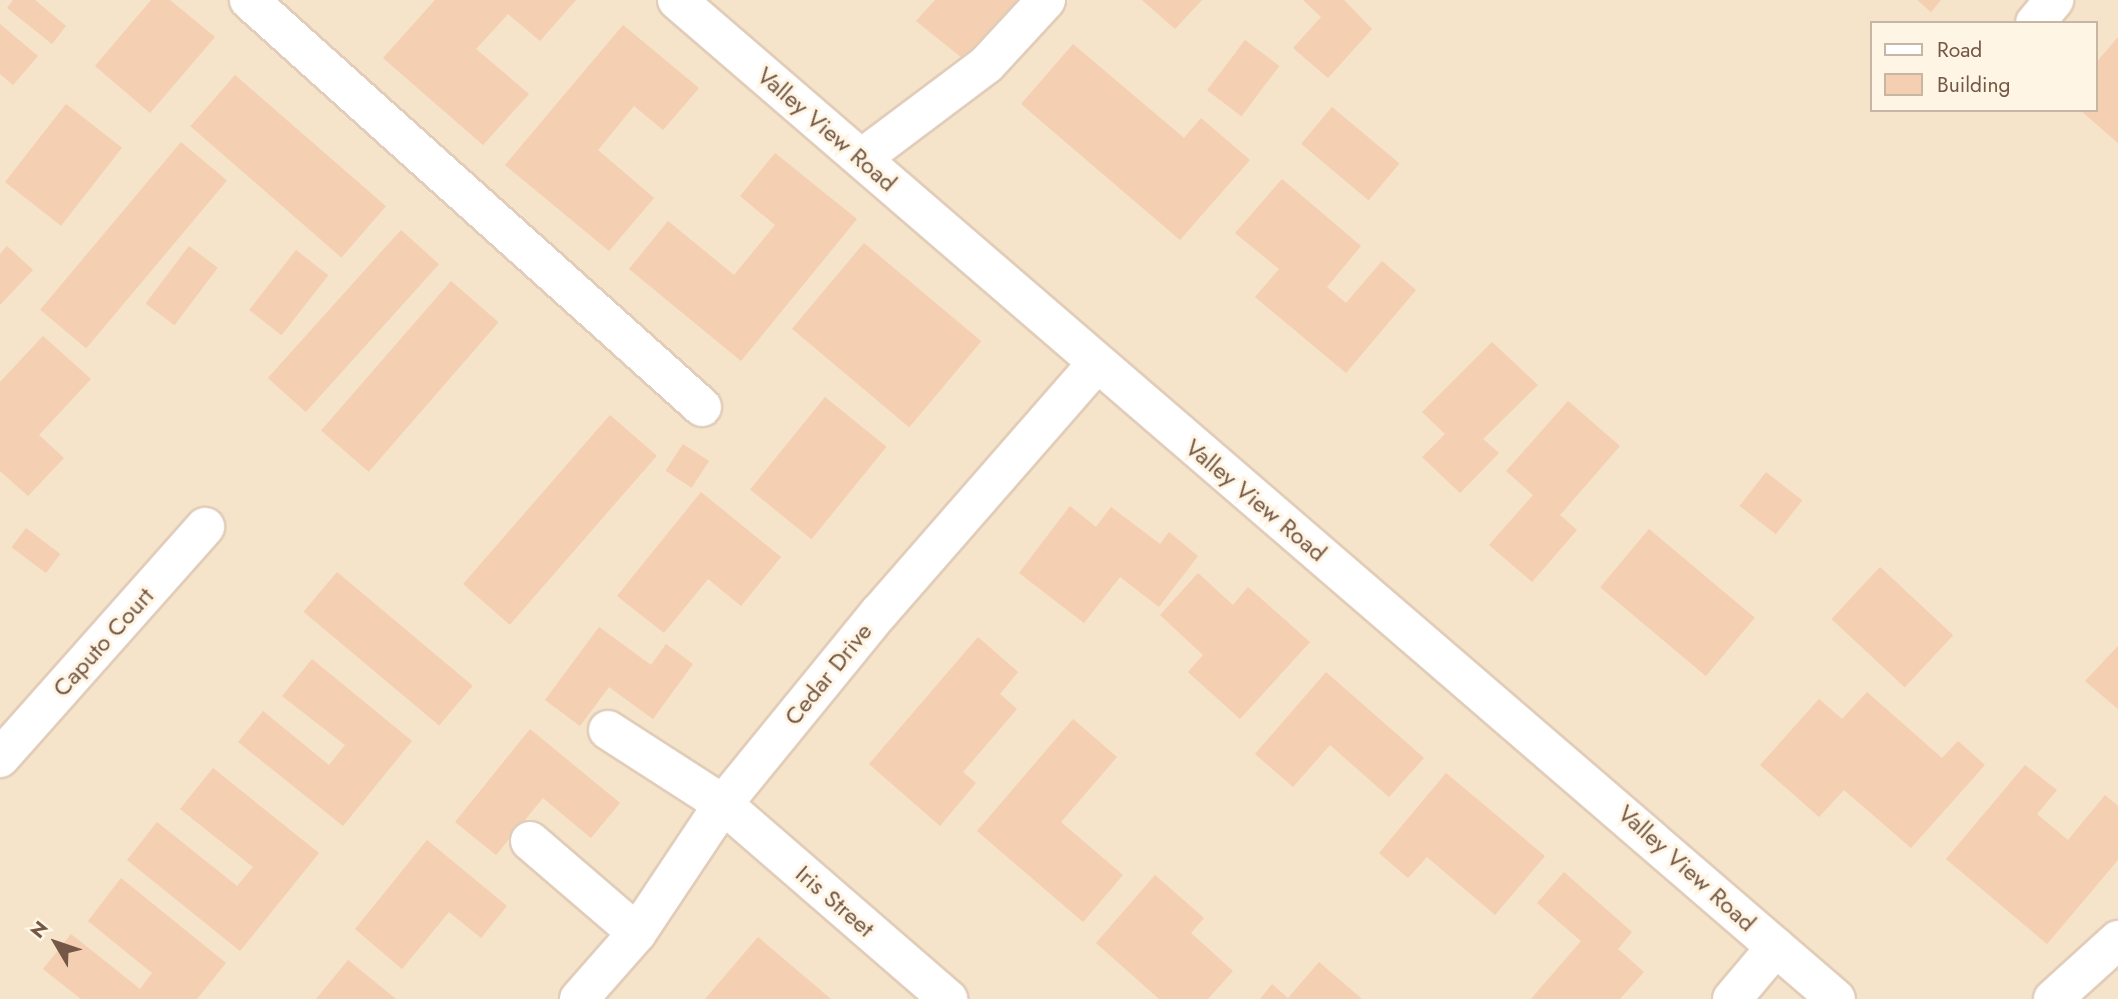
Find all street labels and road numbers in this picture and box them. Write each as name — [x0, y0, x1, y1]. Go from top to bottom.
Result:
street label: Valley View Road — [751, 61, 903, 197]
street label: Valley View Road — [1180, 433, 1332, 567]
street label: Caputo Court — [47, 582, 159, 702]
street label: Cedar Drive — [778, 617, 878, 731]
street label: Valley View Road — [1612, 799, 1762, 937]
street label: Iris Street — [790, 859, 880, 943]

